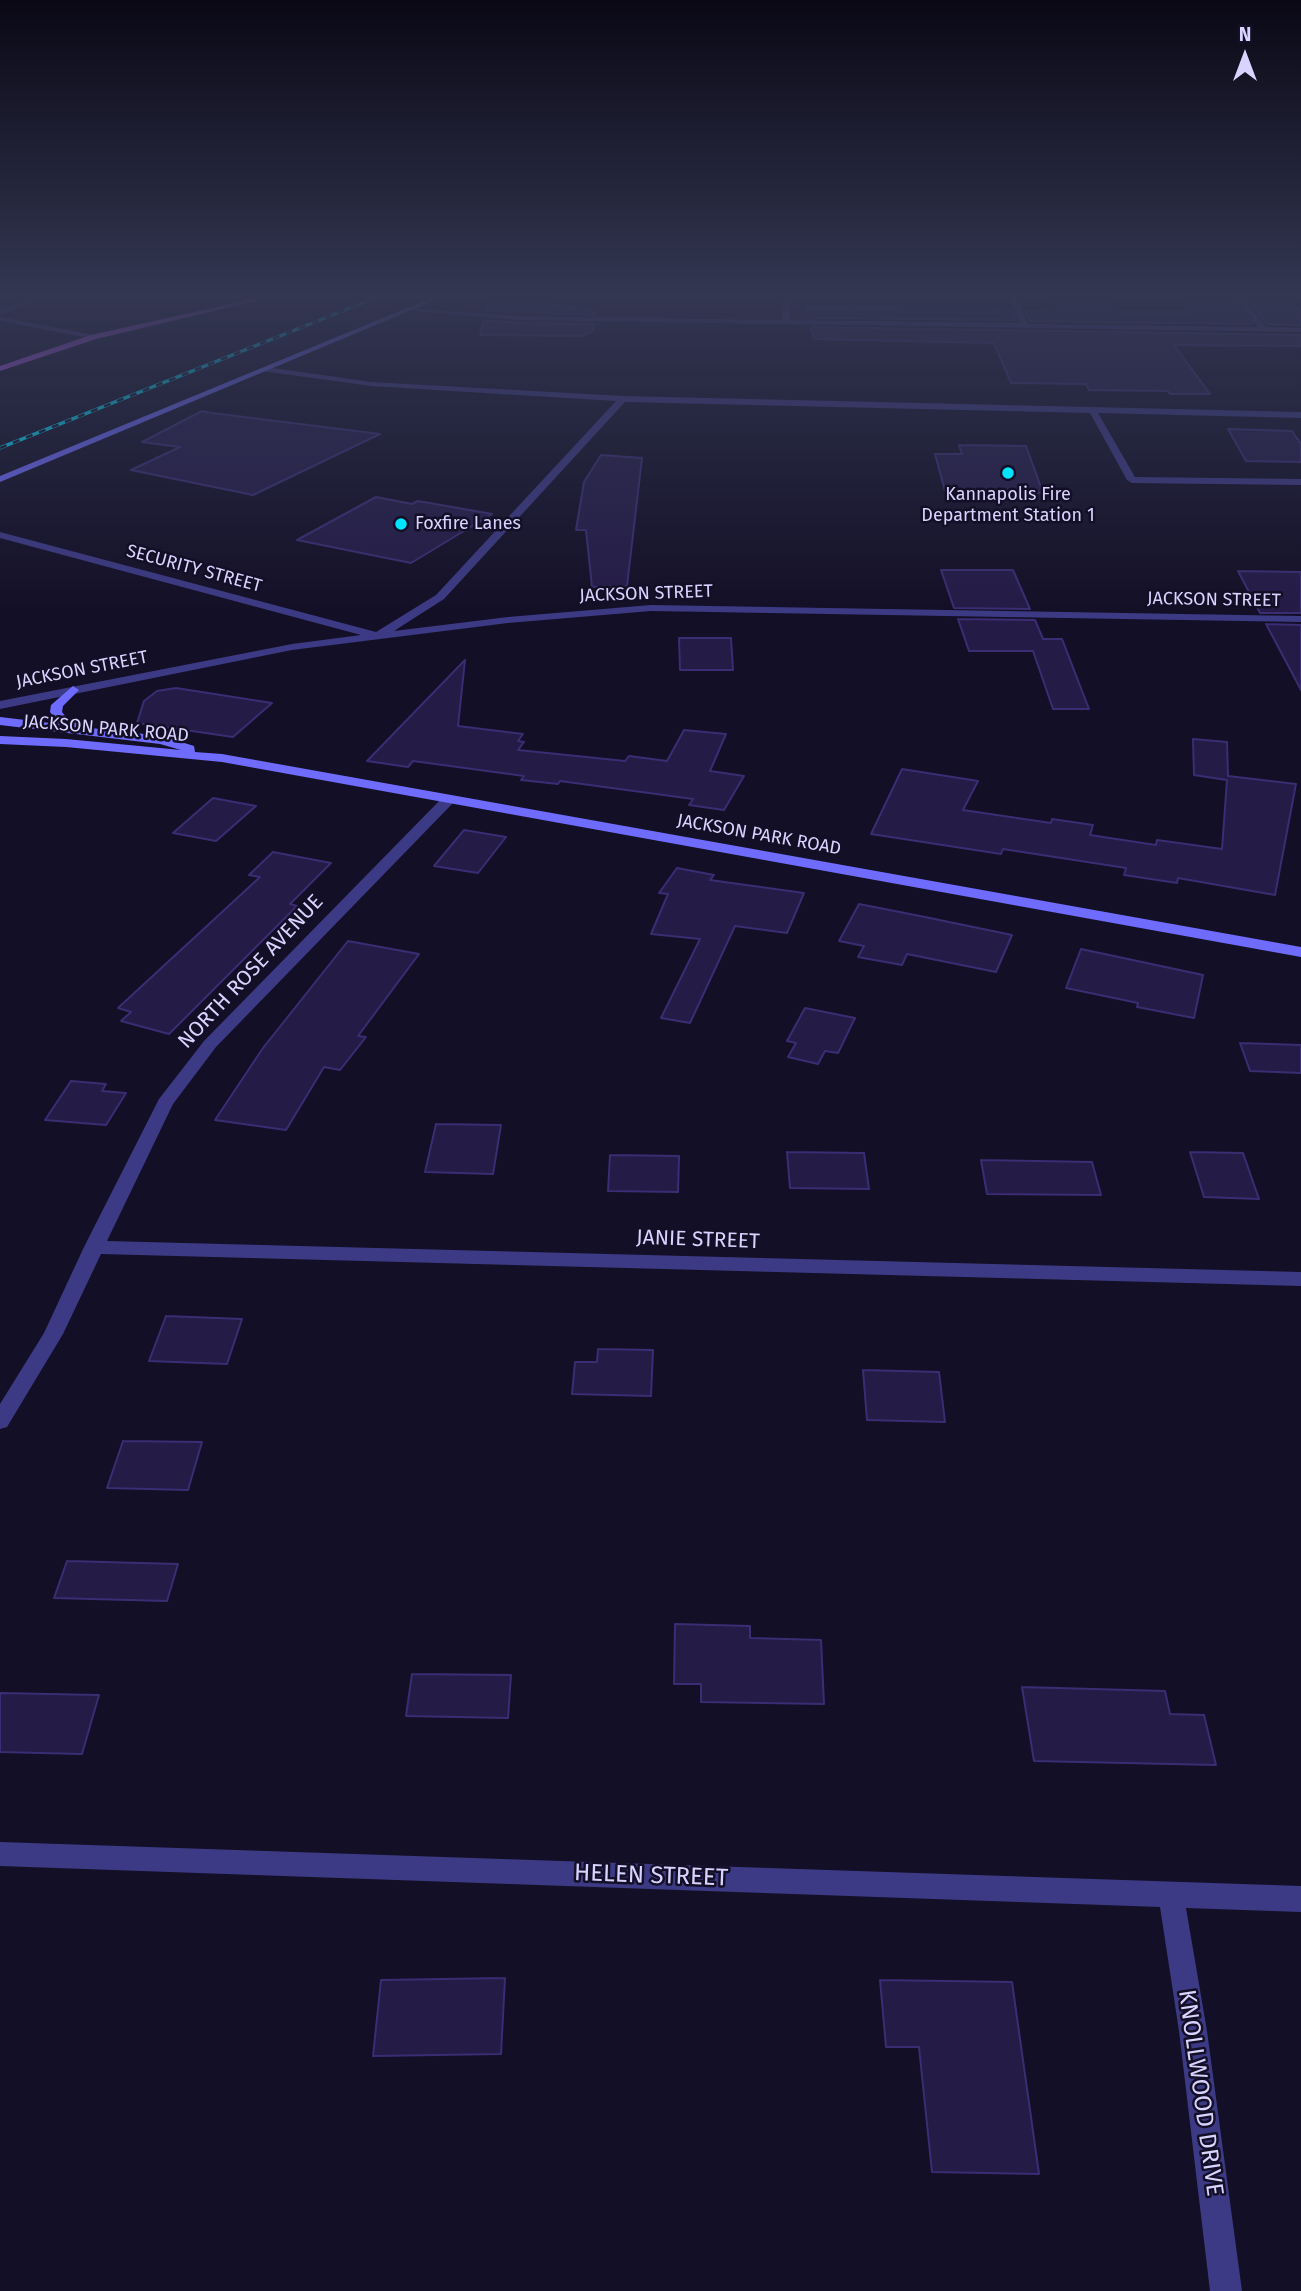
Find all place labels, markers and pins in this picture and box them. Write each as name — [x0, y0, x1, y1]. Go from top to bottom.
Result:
marker: Kannapolis Fire Department Station 1 — [1000, 465, 1016, 481]
place label: Kannapolis Fire Department Station 1 — [921, 484, 1095, 526]
place label: Foxfire Lanes — [415, 513, 521, 535]
marker: Foxfire Lanes — [393, 516, 409, 532]

